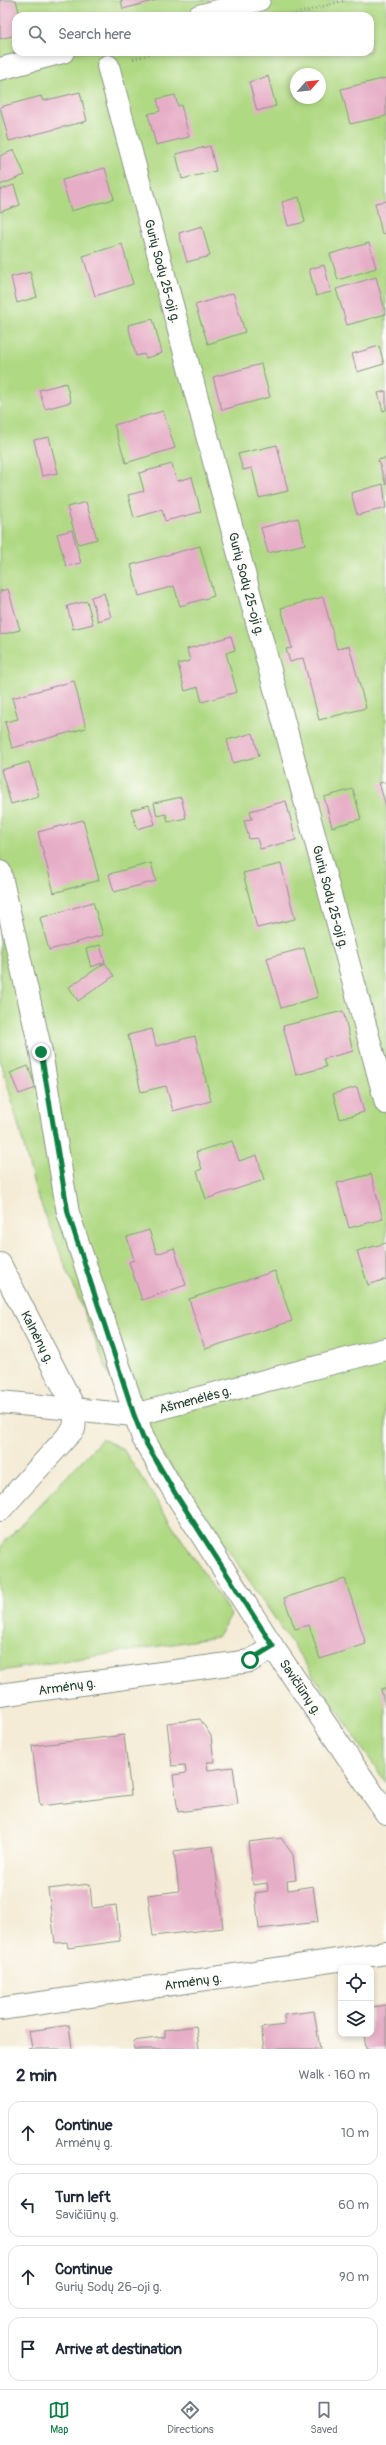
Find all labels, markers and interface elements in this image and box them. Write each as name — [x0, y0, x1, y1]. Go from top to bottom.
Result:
search box — [12, 12, 374, 56]
icon: search — [26, 23, 48, 45]
text: Search here — [58, 25, 131, 44]
north arrow — [290, 68, 326, 104]
street label: Gurių Sodų 25-oji g. — [141, 218, 184, 325]
street label: Gurių Sodų 25-oji g. — [225, 531, 268, 638]
street label: Gurių Sodų 25-oji g. — [309, 844, 352, 951]
route end — [32, 1043, 50, 1061]
street label: Kalnėnų g. — [17, 1308, 57, 1367]
street label: Ašmenėlės g. — [157, 1383, 233, 1417]
route start — [241, 1651, 259, 1669]
street label: Savičiūnų g. — [276, 1657, 325, 1719]
street label: Armėnų g. — [37, 1675, 97, 1699]
map controls — [338, 1965, 374, 2037]
button: locate — [338, 1965, 374, 2001]
street label: Armėnų g. — [163, 1970, 223, 1994]
button: layers — [338, 2001, 374, 2037]
text: 2 min — [16, 2065, 57, 2086]
text: Walk · 160 m — [299, 2067, 370, 2083]
text: Continue — [55, 2116, 113, 2135]
icon: ahead — [17, 2122, 39, 2144]
text: 10 m — [341, 2125, 369, 2141]
text: Armėnų g. — [55, 2135, 113, 2151]
text: Turn left — [55, 2188, 111, 2207]
icon: left — [17, 2194, 39, 2216]
text: 60 m — [338, 2197, 369, 2213]
text: Savičiūnų g. — [55, 2207, 119, 2223]
text: Continue — [55, 2260, 113, 2279]
icon: ahead — [17, 2266, 39, 2288]
text: 90 m — [339, 2269, 369, 2285]
text: Gurių Sodų 26-oji g. — [55, 2279, 162, 2295]
icon: arrive — [17, 2338, 39, 2360]
text: Arrive at destination — [55, 2340, 182, 2359]
tab: Map — [48, 2399, 70, 2436]
tab: Directions — [167, 2399, 214, 2436]
tab: Saved — [310, 2399, 338, 2436]

